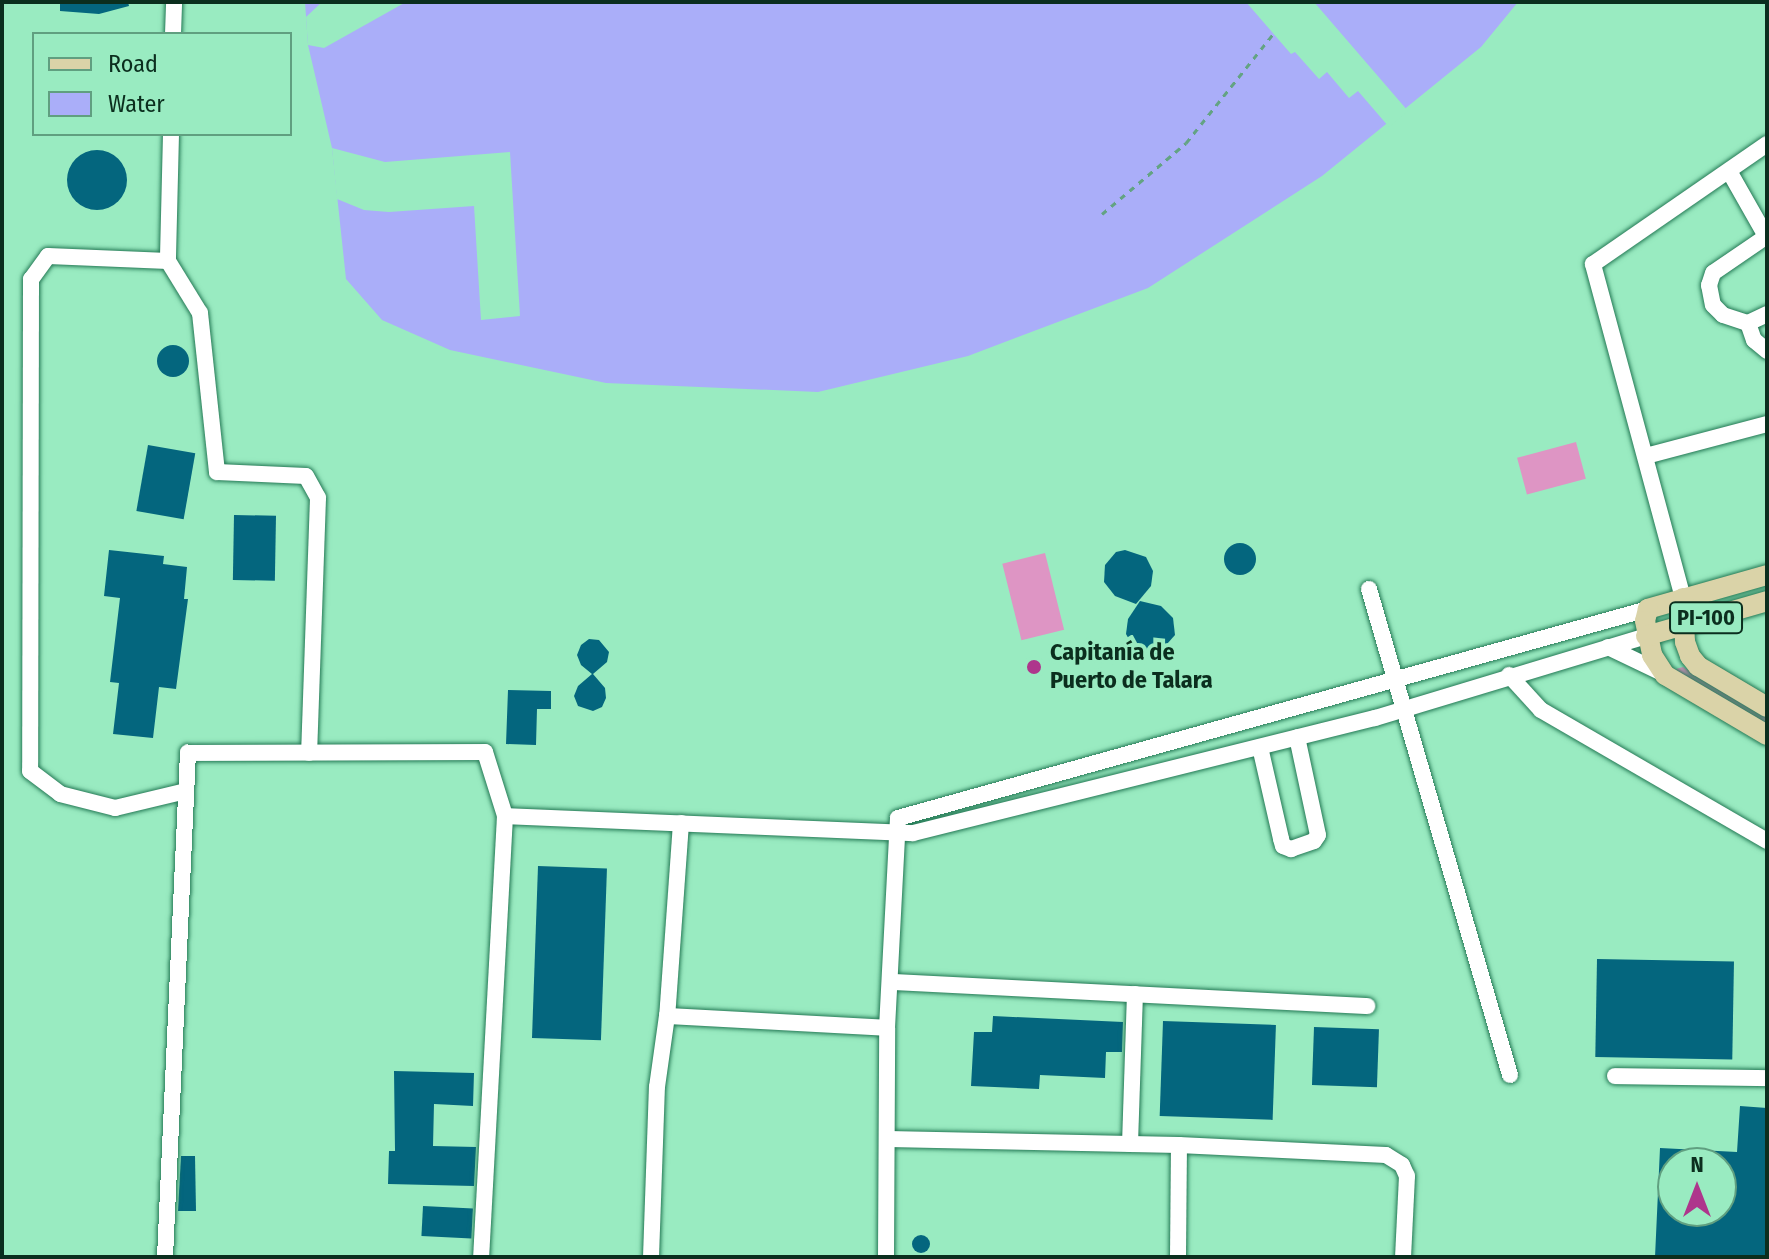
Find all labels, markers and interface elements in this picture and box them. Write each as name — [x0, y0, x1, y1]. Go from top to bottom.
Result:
legend — [32, 32, 292, 136]
text: Road — [108, 50, 158, 78]
text: Water — [108, 90, 165, 118]
road number: PI-100 — [1668, 600, 1744, 636]
place label: Capitanía de Puerto de Talara — [1050, 639, 1213, 695]
marker: Capitanía de Puerto de Talara — [1025, 658, 1043, 676]
north arrow — [1657, 1147, 1737, 1227]
text: N — [1690, 1151, 1704, 1178]

